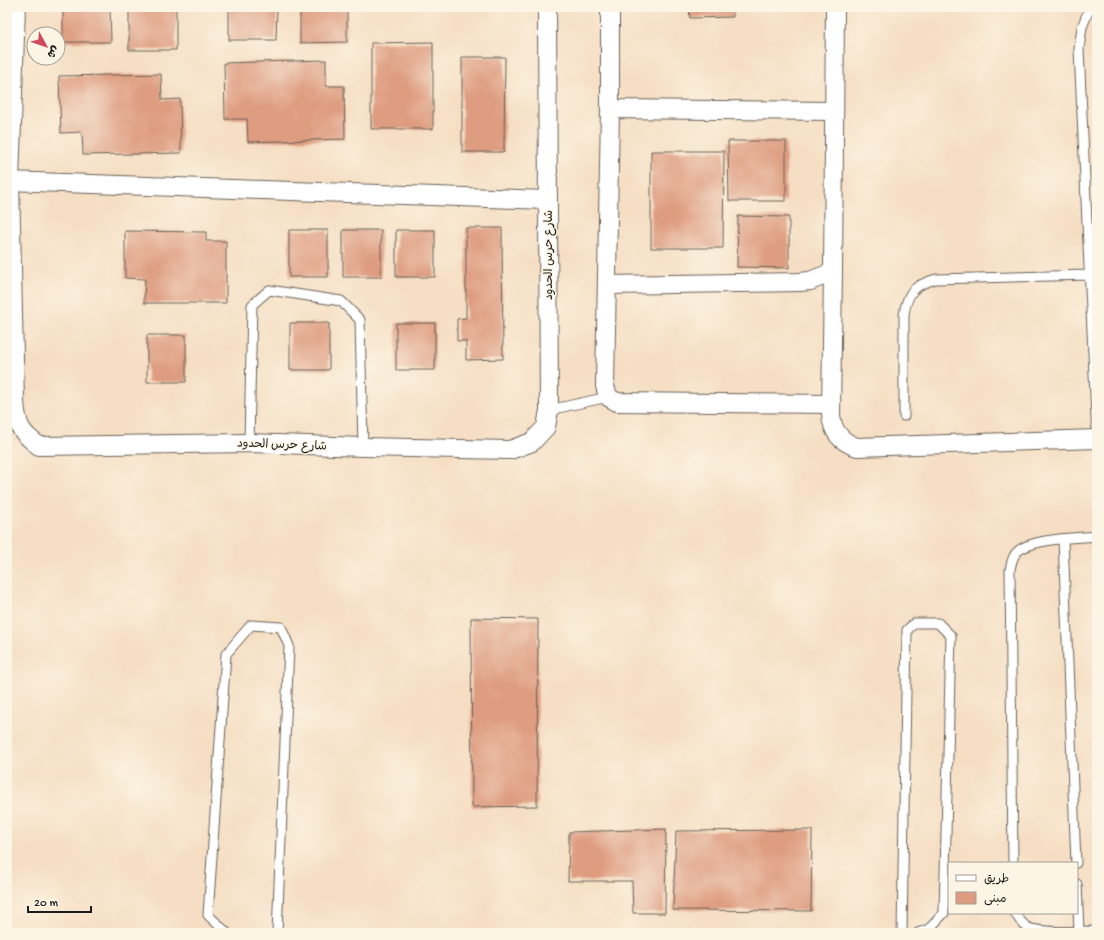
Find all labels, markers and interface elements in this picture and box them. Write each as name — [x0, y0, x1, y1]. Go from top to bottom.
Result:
north arrow — [26, 26, 66, 66]
text: ش — [44, 43, 61, 60]
street label: شارع حرس الحدود — [543, 210, 557, 300]
street label: شارع حرس الحدود — [237, 437, 327, 455]
legend — [948, 862, 1078, 914]
text: طريق — [984, 873, 1009, 887]
scale bar — [28, 888, 91, 914]
text: مبنى — [984, 893, 1007, 907]
text: 20 m — [34, 897, 59, 911]

